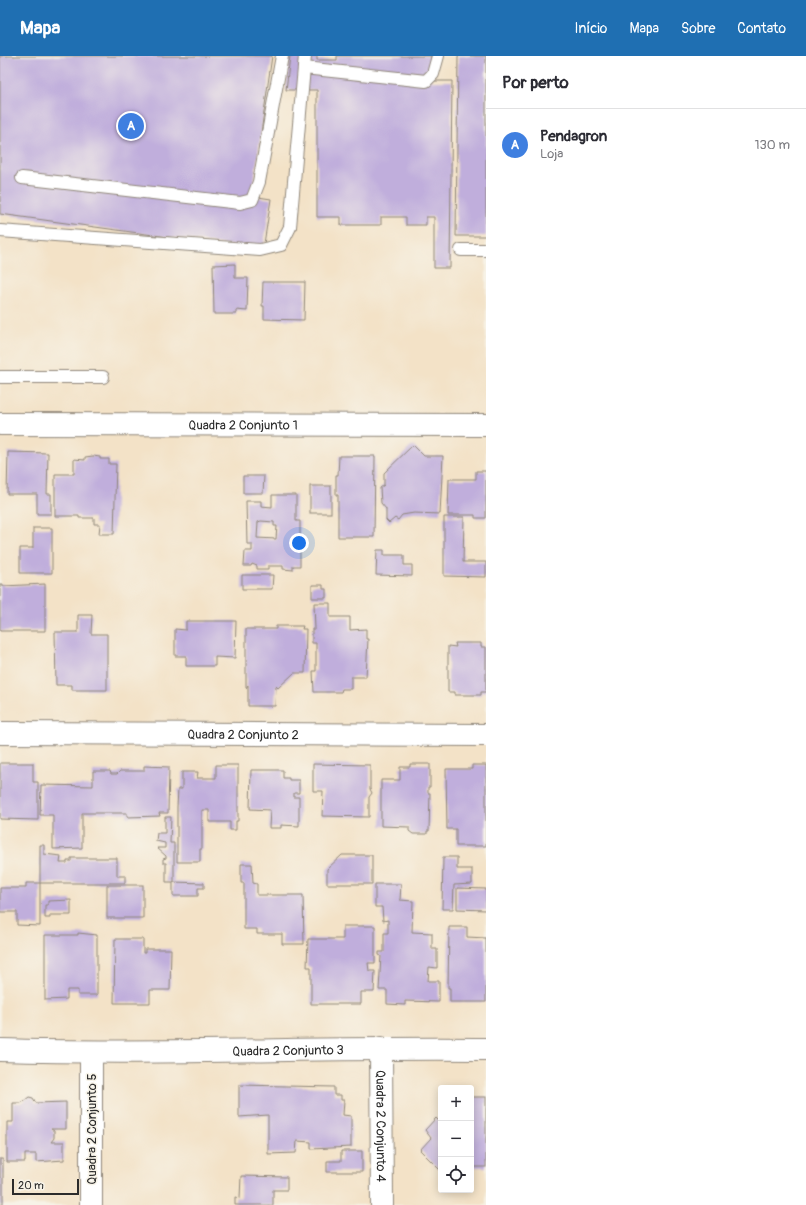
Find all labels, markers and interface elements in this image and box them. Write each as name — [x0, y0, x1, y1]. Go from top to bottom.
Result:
text: Mapa — [20, 16, 60, 40]
text: Início — [574, 20, 607, 37]
text: Mapa — [629, 20, 659, 37]
text: Sobre — [681, 20, 715, 37]
text: Contato — [737, 20, 786, 37]
text: Por perto — [502, 72, 569, 93]
pin: A — [118, 111, 144, 141]
text: Pendagron — [540, 127, 607, 146]
text: A — [511, 137, 519, 153]
text: 130 m — [754, 137, 790, 153]
text: Loja — [540, 146, 563, 162]
street label: Quadra 2 Conjunto 1 — [188, 417, 298, 434]
your location — [289, 533, 309, 553]
street label: Quadra 2 Conjunto 2 — [187, 727, 299, 743]
street label: Quadra 2 Conjunto 3 — [232, 1042, 344, 1060]
street label: Quadra 2 Conjunto 4 — [372, 1070, 389, 1182]
street label: Quadra 2 Conjunto 5 — [84, 1073, 100, 1185]
map controls — [438, 1085, 474, 1193]
button: + — [438, 1085, 474, 1121]
button: − — [438, 1121, 474, 1157]
button: locate — [438, 1157, 474, 1193]
scale bar — [12, 1177, 79, 1196]
text: 20 m — [18, 1179, 44, 1192]

